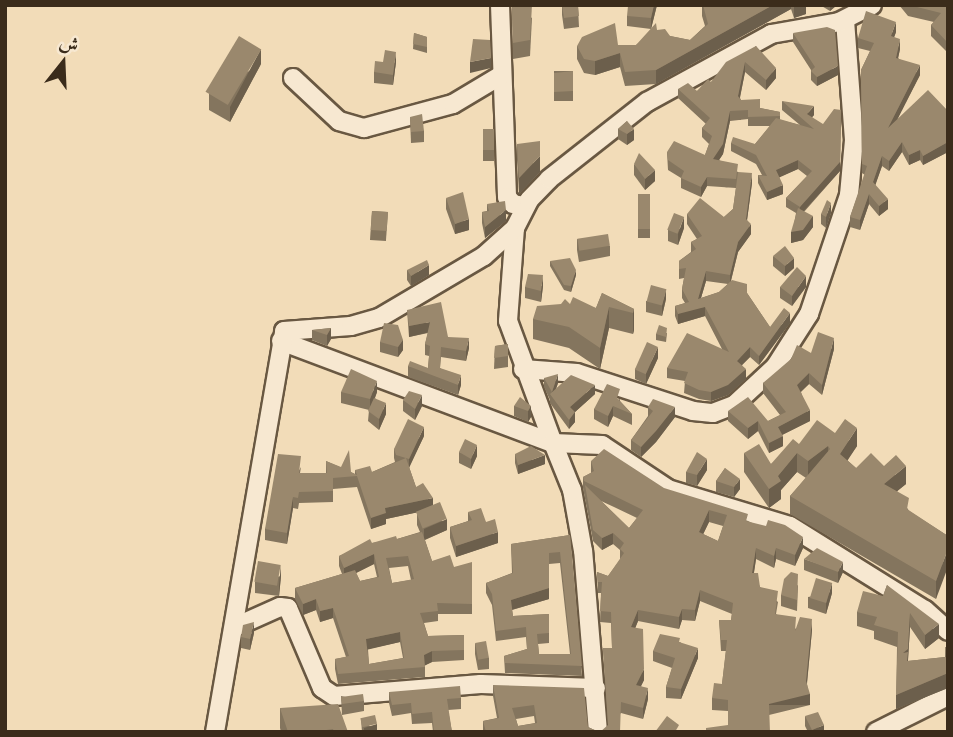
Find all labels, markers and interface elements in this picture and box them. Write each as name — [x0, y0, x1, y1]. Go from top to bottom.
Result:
text: ش — [56, 27, 83, 59]
north arrow — [28, 28, 98, 98]

